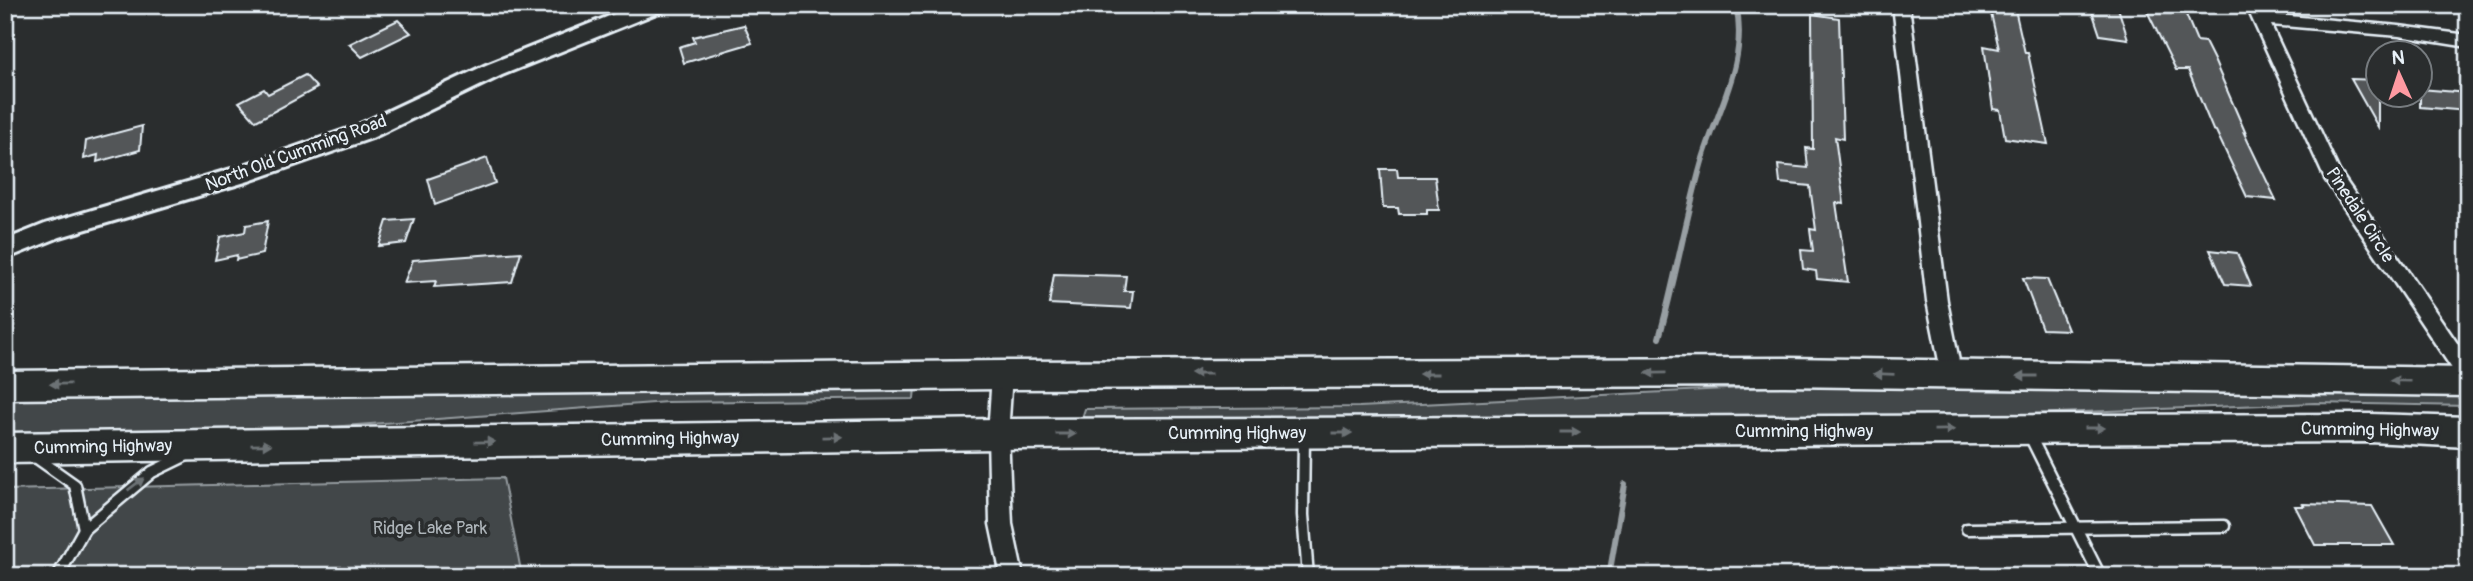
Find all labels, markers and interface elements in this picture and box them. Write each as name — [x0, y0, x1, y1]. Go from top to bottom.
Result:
north arrow — [2364, 38, 2434, 108]
text: N — [2391, 46, 2405, 70]
street label: North Old Cumming Road — [202, 109, 390, 197]
street label: Pinedale Circle — [2321, 163, 2399, 267]
one-way arrow — [1645, 367, 1667, 379]
one-way arrow — [1190, 368, 1212, 380]
one-way arrow — [1418, 368, 1440, 380]
one-way arrow — [1873, 369, 1895, 380]
one-way arrow — [2016, 370, 2038, 382]
one-way arrow — [2388, 375, 2410, 387]
one-way arrow — [48, 378, 70, 390]
street label: Cumming Highway — [2301, 417, 2440, 443]
street label: Cumming Highway — [1735, 420, 1873, 443]
street label: Cumming Highway — [1168, 422, 1306, 445]
one-way arrow — [2084, 422, 2106, 434]
one-way arrow — [1934, 424, 1956, 436]
street label: Cumming Highway — [601, 426, 740, 452]
one-way arrow — [1559, 426, 1581, 438]
one-way arrow — [1332, 427, 1354, 439]
one-way arrow — [1055, 428, 1077, 440]
one-way arrow — [822, 431, 844, 443]
street label: Cumming Highway — [34, 434, 173, 460]
one-way arrow — [474, 436, 496, 448]
one-way arrow — [251, 439, 273, 451]
one-way arrow — [127, 477, 145, 491]
park label: Ridge Lake Park — [373, 517, 488, 540]

